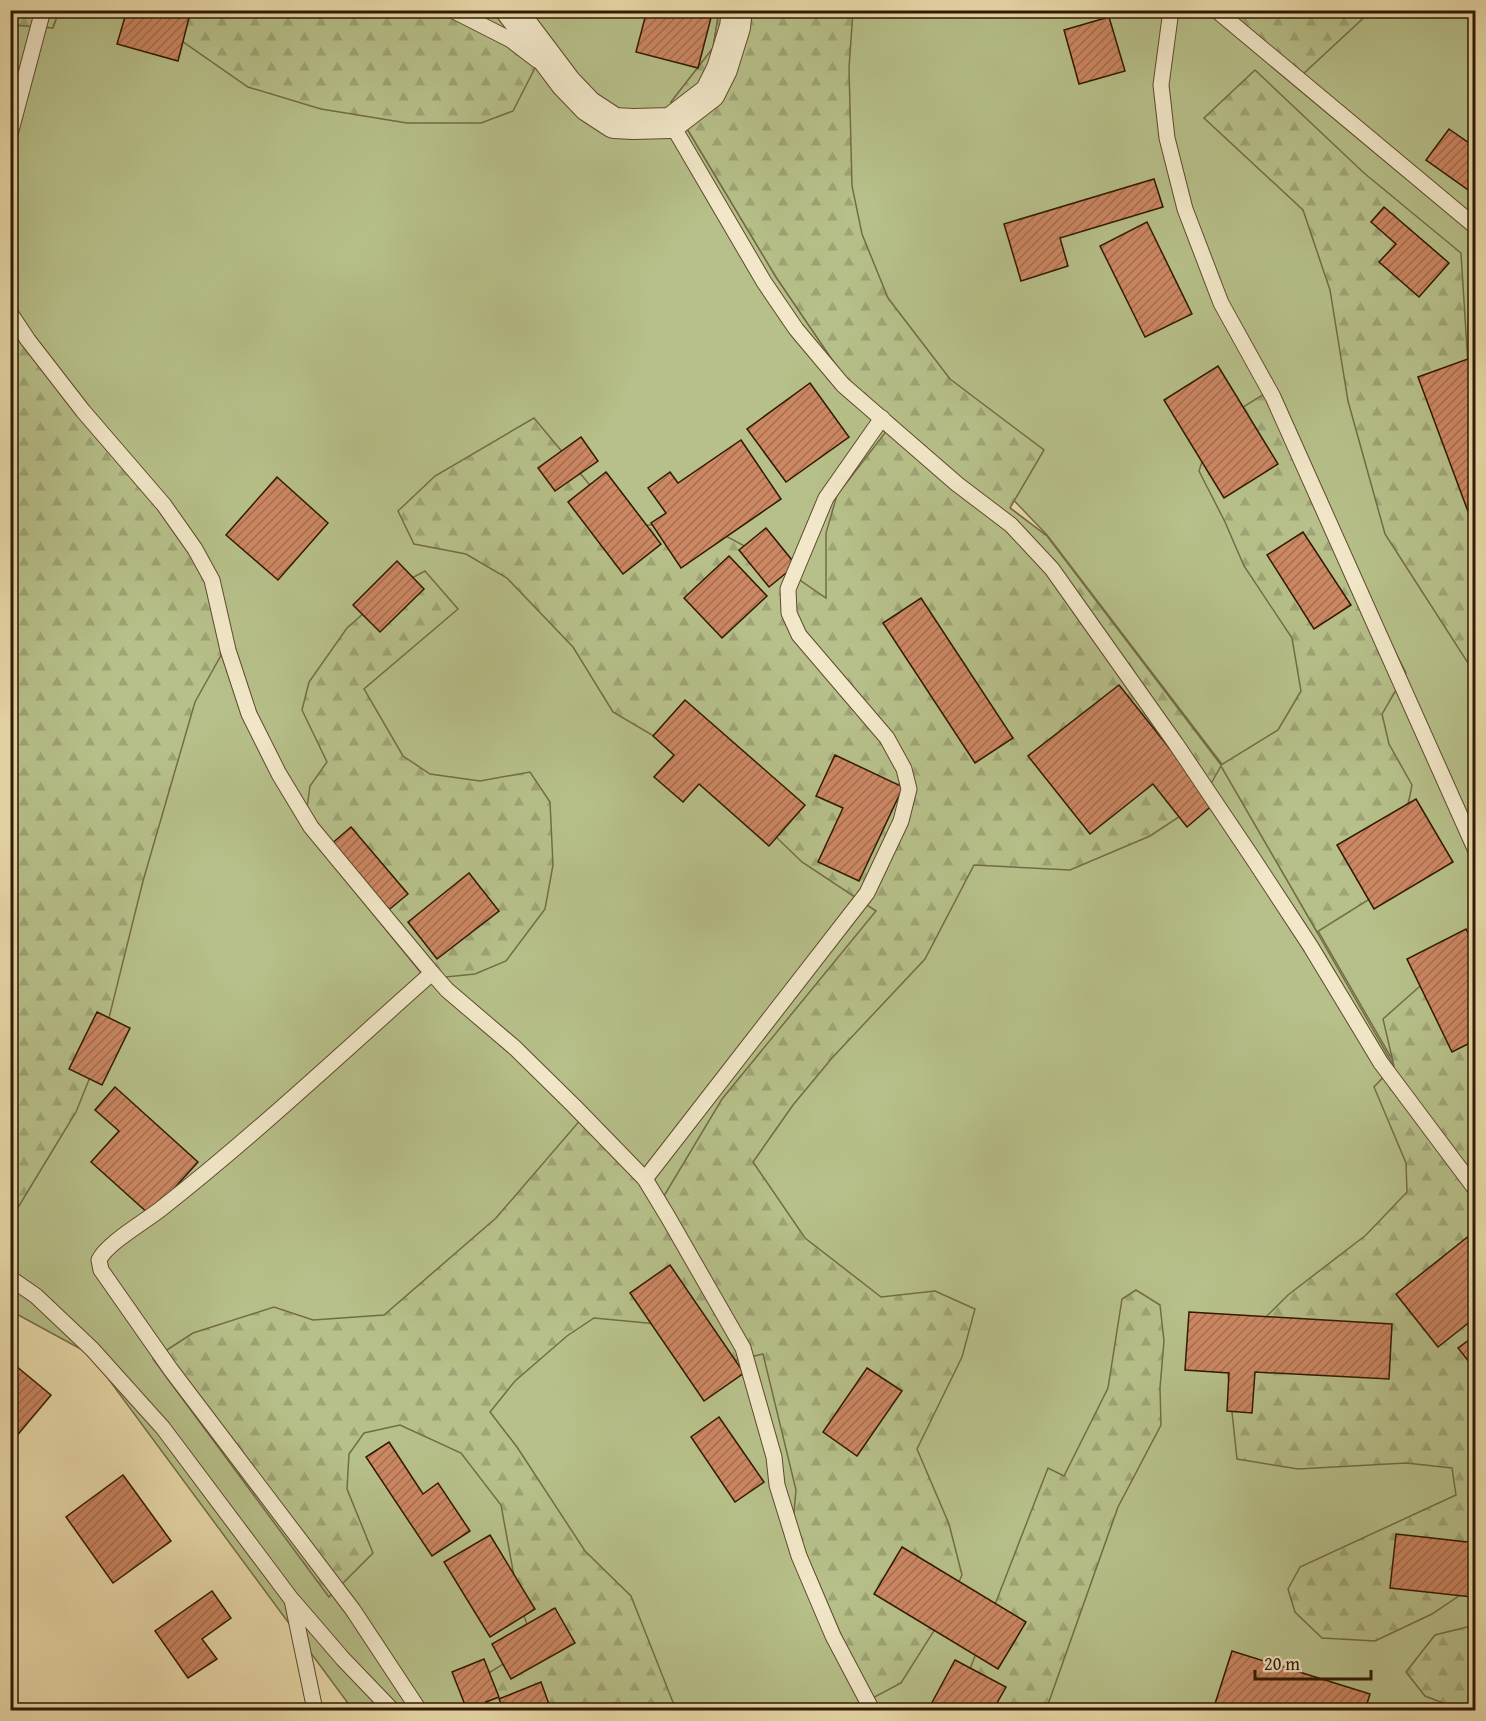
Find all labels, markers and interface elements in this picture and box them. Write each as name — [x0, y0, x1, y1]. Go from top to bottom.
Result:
scale bar — [1255, 1643, 1370, 1681]
text: 20 m — [1264, 1650, 1300, 1677]

